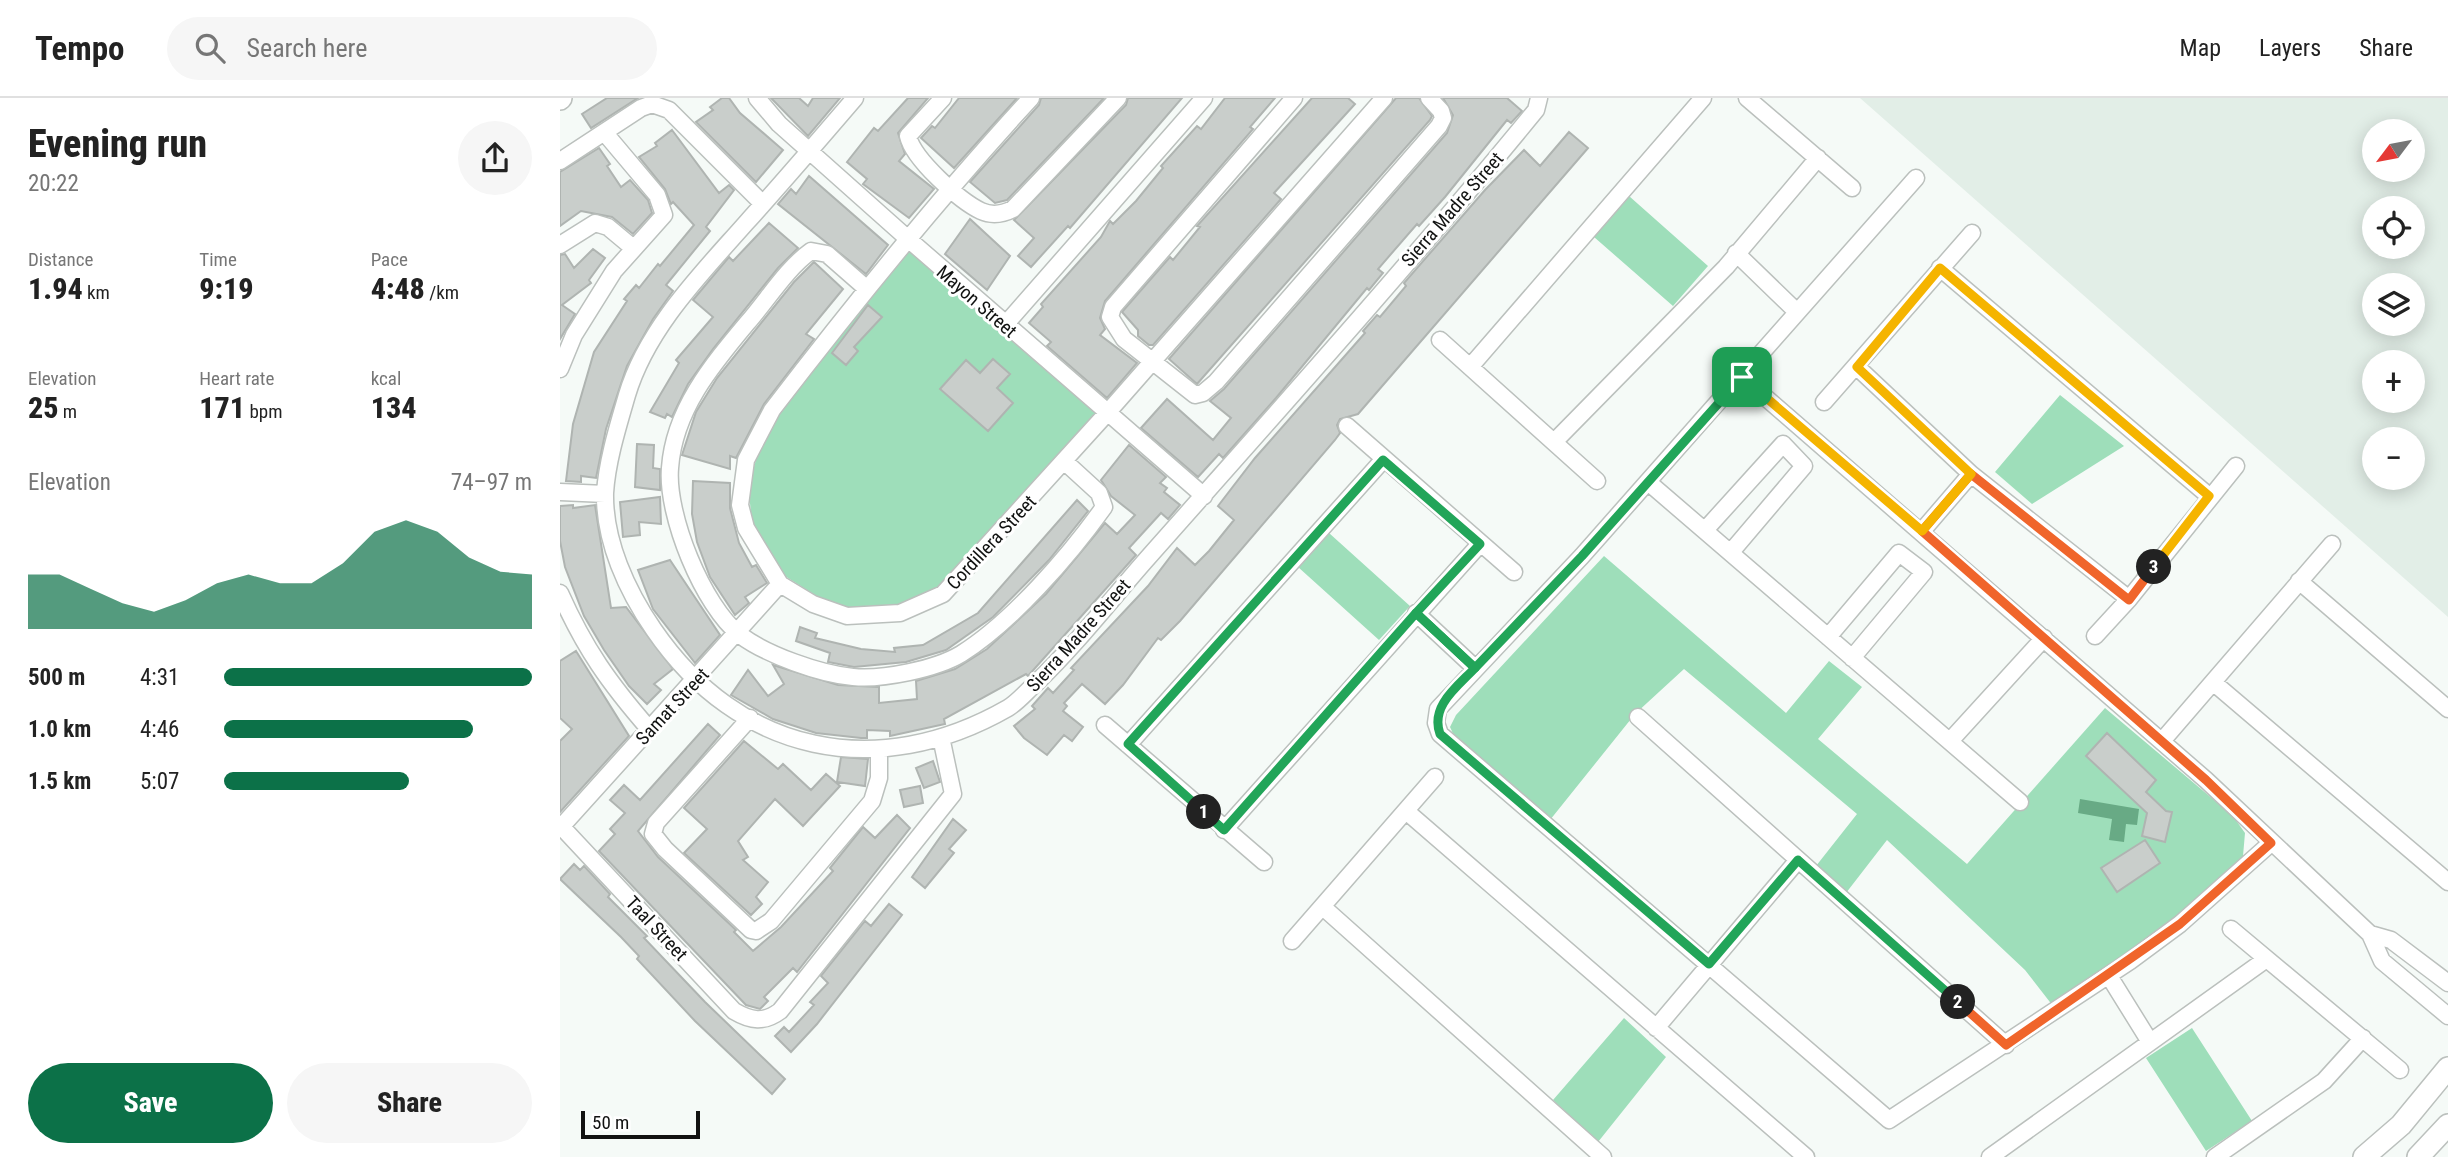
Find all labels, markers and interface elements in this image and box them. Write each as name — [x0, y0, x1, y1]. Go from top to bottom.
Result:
search box — [167, 17, 657, 80]
text: Tempo — [35, 29, 125, 68]
icon: search — [191, 29, 229, 67]
text: Search here — [247, 33, 367, 63]
text: Map — [2180, 34, 2221, 62]
text: Layers — [2259, 34, 2321, 62]
text: Share — [2359, 34, 2413, 62]
north arrow — [2362, 119, 2426, 182]
map controls — [2362, 119, 2425, 490]
button: share — [458, 121, 532, 195]
text: Evening run — [28, 122, 207, 166]
street label: Sierra Madre Street — [1396, 147, 1508, 271]
text: 20:22 — [28, 170, 79, 197]
button: locate — [2362, 196, 2425, 259]
text: Distance — [28, 248, 93, 271]
text: Time — [199, 248, 237, 271]
text: Pace — [371, 248, 408, 271]
street label: Mayon Street — [932, 260, 1021, 342]
text: 1.94 — [28, 271, 83, 306]
text: 9:19 — [199, 271, 254, 306]
text: 4:48 — [371, 271, 425, 306]
button: layers — [2362, 273, 2425, 336]
text: km — [83, 281, 110, 304]
text: /km — [425, 281, 459, 304]
pin — [1712, 347, 1772, 407]
button: + — [2362, 350, 2425, 413]
icon: arrive — [1723, 358, 1761, 396]
text: Elevation — [28, 367, 96, 390]
text: Heart rate — [199, 367, 274, 390]
text: kcal — [371, 367, 401, 390]
text: 25 — [28, 390, 59, 425]
text: 171 — [199, 390, 245, 425]
text: 134 — [371, 390, 416, 425]
text: m — [59, 400, 77, 423]
text: bpm — [245, 400, 282, 423]
button: − — [2362, 427, 2425, 490]
text: Elevation — [28, 469, 111, 496]
text: 74–97 m — [451, 469, 532, 496]
street label: Cordillera Street — [942, 490, 1041, 594]
pin: 3 — [2136, 550, 2172, 584]
text: 3 — [2149, 555, 2158, 578]
street label: Sierra Madre Street — [1022, 574, 1135, 697]
street label: Samat Street — [631, 663, 714, 750]
text: 500 m — [28, 664, 85, 691]
text: 4:31 — [140, 664, 179, 691]
text: 1.0 km — [28, 716, 91, 743]
text: 4:46 — [140, 716, 179, 743]
text: 1.5 km — [28, 768, 91, 795]
text: 5:07 — [140, 768, 179, 795]
pin: 1 — [1186, 794, 1222, 830]
text: 1 — [1199, 800, 1208, 823]
street label: Taal Street — [621, 891, 692, 966]
pin: 2 — [1940, 984, 1976, 1020]
text: 2 — [1953, 990, 1962, 1013]
button: Save — [28, 1063, 273, 1143]
button: Share — [287, 1063, 532, 1143]
scale bar — [581, 1108, 700, 1140]
text: 50 m — [592, 1111, 629, 1134]

